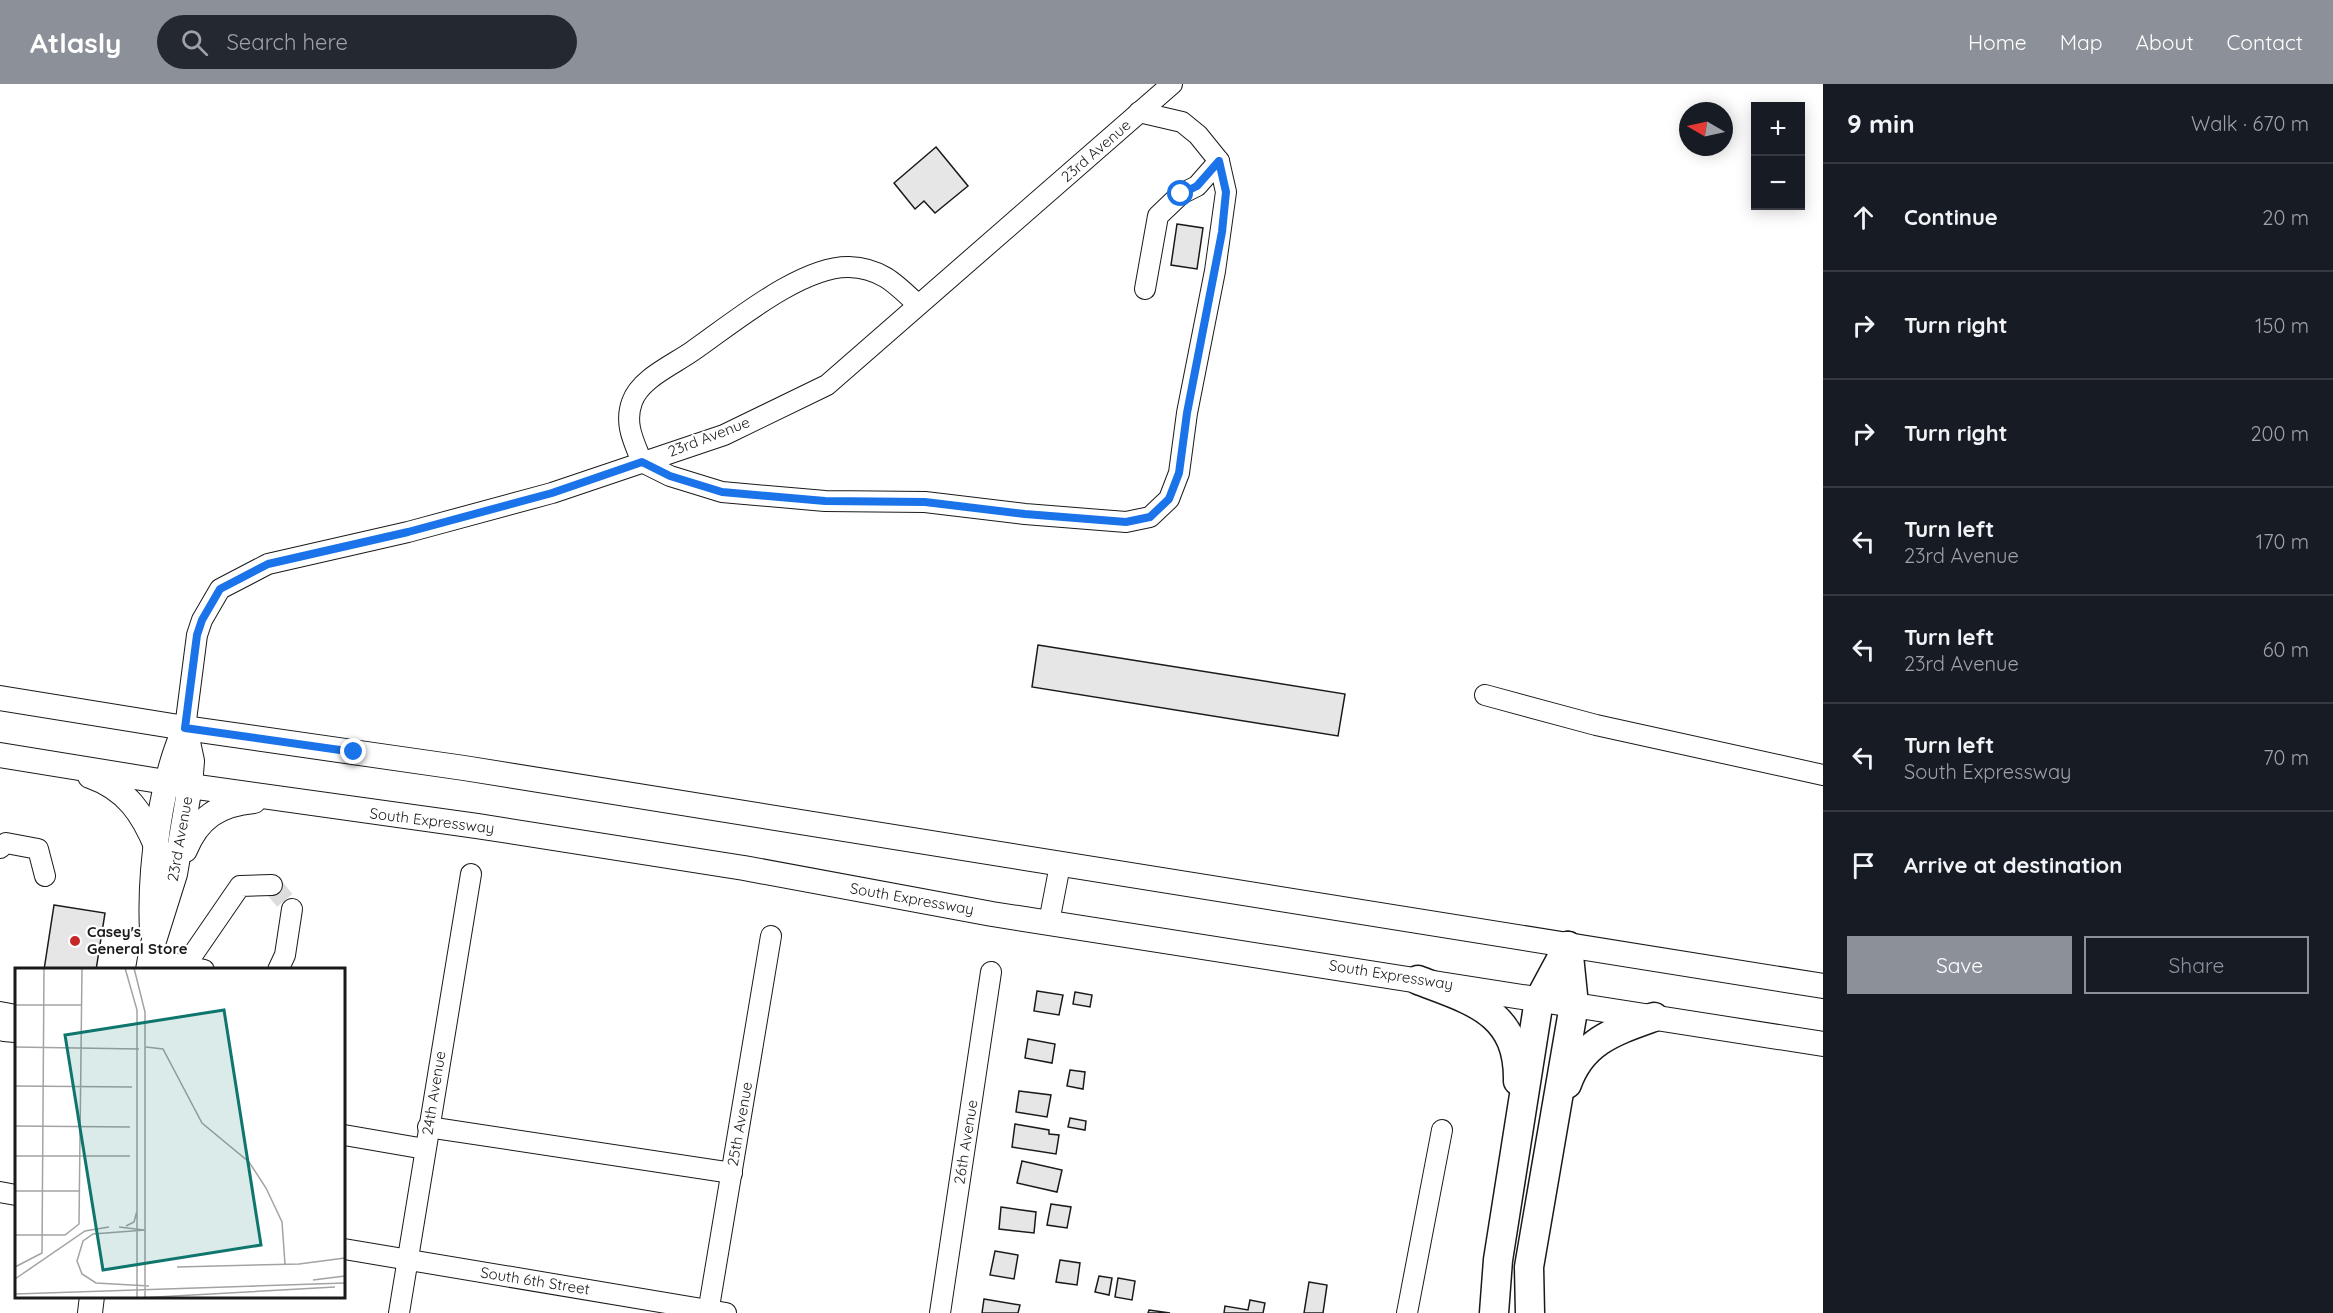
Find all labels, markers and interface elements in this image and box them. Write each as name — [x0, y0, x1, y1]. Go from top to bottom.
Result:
search box — [157, 15, 577, 69]
text: Atlasly — [30, 25, 121, 60]
icon: search — [178, 26, 211, 59]
text: Search here — [226, 28, 348, 56]
text: Home — [1968, 29, 2027, 55]
text: Map — [2060, 29, 2103, 55]
text: About — [2136, 29, 2194, 55]
text: Contact — [2227, 29, 2303, 55]
north arrow — [1679, 102, 1733, 156]
map controls — [1751, 102, 1805, 210]
button: + — [1751, 102, 1805, 156]
text: 9 min — [1847, 107, 1915, 140]
text: Walk · 670 m — [2191, 111, 2309, 136]
street label: 23rd Avenue — [1057, 115, 1134, 186]
button: − — [1751, 156, 1805, 210]
route start — [1167, 180, 1193, 206]
icon: ahead — [1847, 201, 1880, 234]
text: Continue — [1904, 203, 1998, 231]
text: 20 m — [2262, 205, 2309, 230]
icon: right — [1847, 309, 1880, 342]
text: Turn right — [1904, 311, 2008, 339]
text: 150 m — [2255, 313, 2309, 338]
street label: 23rd Avenue — [665, 412, 752, 461]
icon: right — [1847, 417, 1880, 450]
text: Turn right — [1904, 419, 2008, 447]
text: 200 m — [2250, 421, 2309, 446]
text: Turn left — [1904, 515, 1994, 543]
icon: left — [1847, 525, 1880, 558]
text: 170 m — [2256, 529, 2309, 554]
text: 23rd Avenue — [1904, 543, 2019, 568]
text: Turn left — [1904, 623, 1994, 651]
icon: left — [1847, 633, 1880, 666]
text: 60 m — [2263, 637, 2309, 662]
text: 23rd Avenue — [1904, 651, 2019, 676]
text: Turn left — [1904, 731, 1994, 759]
route end — [340, 738, 366, 764]
icon: left — [1847, 741, 1880, 774]
text: 70 m — [2263, 745, 2309, 770]
text: South Expressway — [1904, 759, 2071, 784]
street label: 23rd Avenue — [163, 795, 196, 883]
street label: South Expressway — [369, 803, 496, 838]
icon: arrive — [1847, 849, 1880, 882]
text: Arrive at destination — [1904, 851, 2122, 879]
street label: South Expressway — [849, 878, 976, 919]
place label: Casey's General Store — [87, 922, 188, 958]
marker: Casey's General Store — [68, 934, 82, 948]
button: Save — [1847, 936, 2072, 994]
button: Share — [2084, 936, 2309, 994]
street label: South Expressway — [1328, 955, 1455, 994]
inset map — [15, 968, 345, 1298]
street label: 24th Avenue — [417, 1049, 450, 1136]
street label: 25th Avenue — [723, 1080, 756, 1168]
street label: 26th Avenue — [949, 1098, 982, 1186]
street label: South 6th Street — [479, 1262, 591, 1299]

